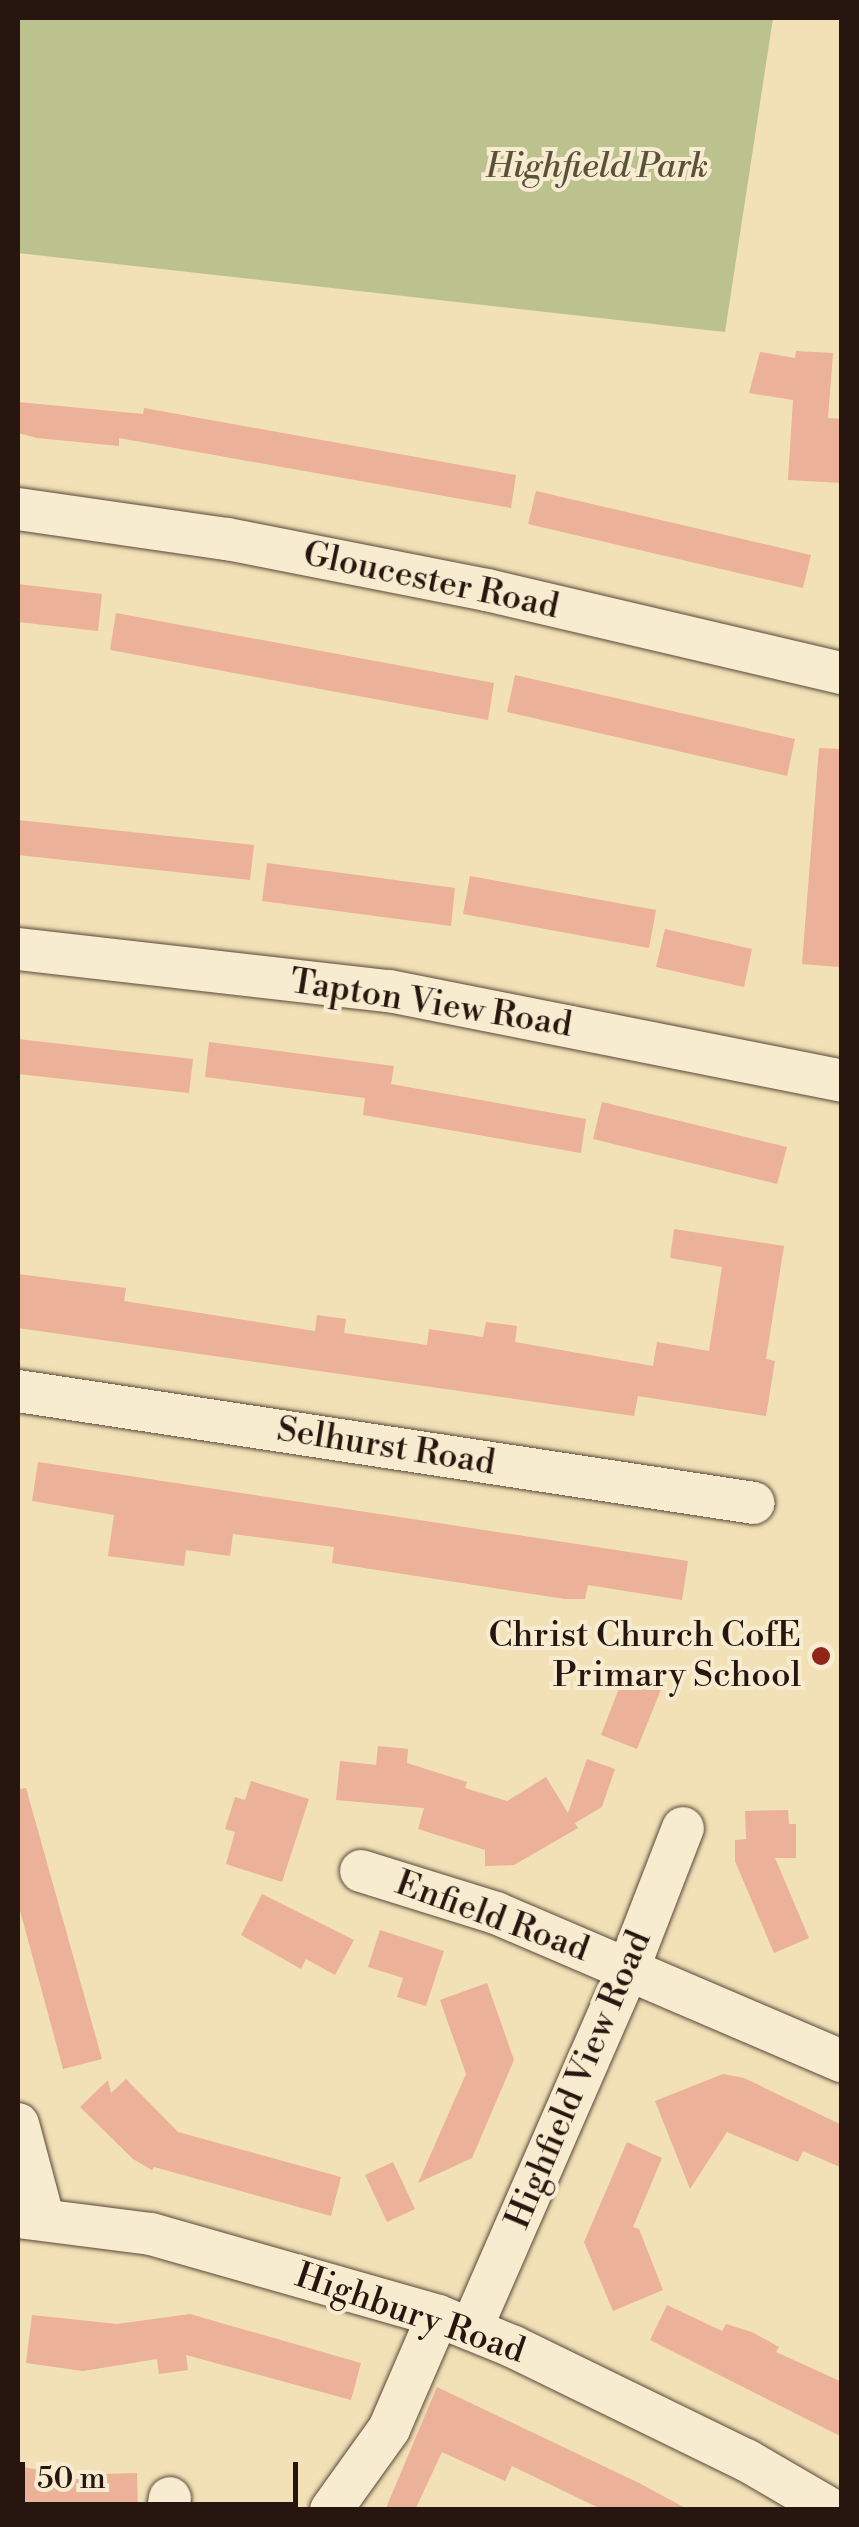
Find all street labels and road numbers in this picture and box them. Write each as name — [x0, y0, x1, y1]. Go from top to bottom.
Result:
street label: Gloucester Road — [299, 533, 563, 629]
street label: Tapton View Road — [287, 961, 575, 1047]
street label: Selhurst Road — [274, 1409, 498, 1485]
street label: Enfield Road — [390, 1863, 594, 1971]
street label: Highfield View Road — [497, 1925, 661, 2235]
street label: Highbury Road — [290, 2255, 530, 2373]

